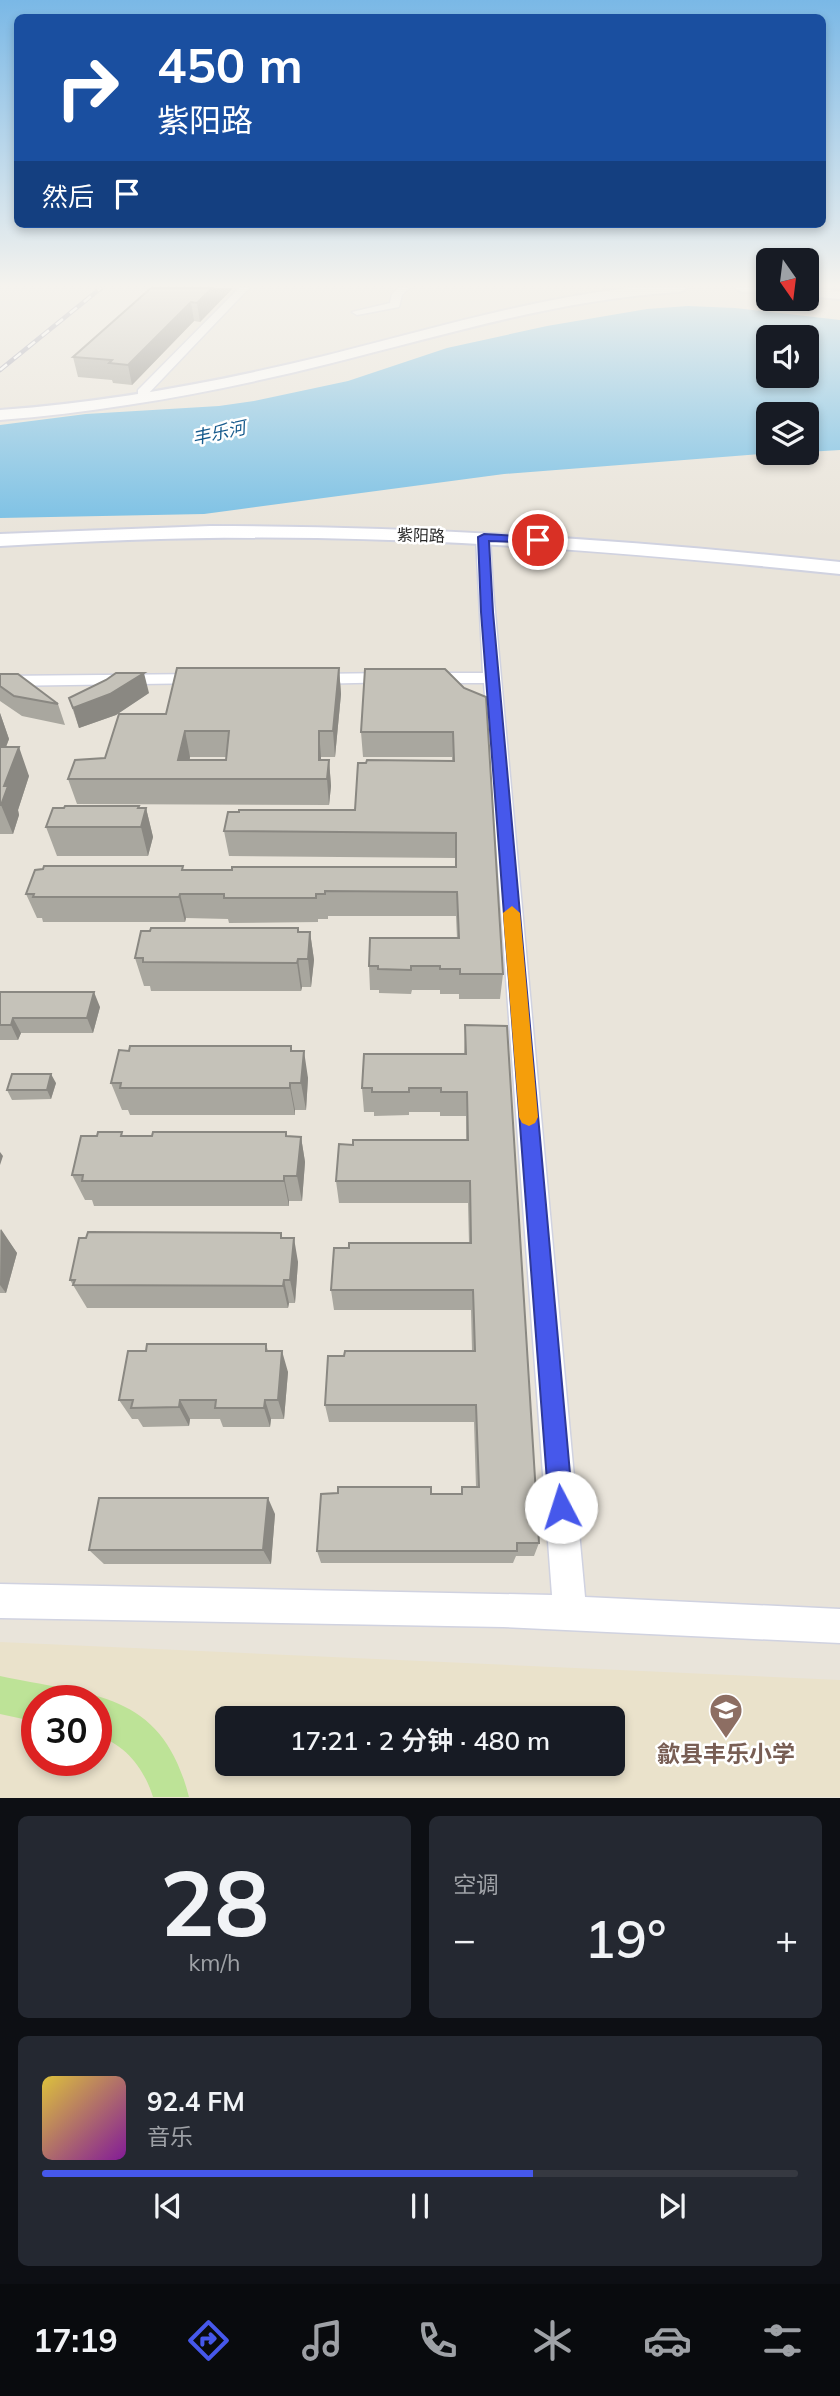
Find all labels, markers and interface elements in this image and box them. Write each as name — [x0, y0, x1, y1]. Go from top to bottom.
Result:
text: 450 m — [157, 34, 303, 95]
icon: right — [42, 42, 133, 133]
text: 紫阳路 — [157, 100, 253, 140]
icon: arrive — [108, 175, 146, 213]
text: 然后 — [42, 180, 94, 213]
north arrow — [756, 248, 819, 312]
map controls — [756, 248, 819, 465]
button: sound — [756, 325, 819, 388]
button: layers — [756, 402, 819, 465]
water label: 丰乐河 — [190, 415, 251, 449]
pin — [508, 510, 568, 570]
icon: arrive — [519, 521, 557, 559]
street label: 紫阳路 — [397, 524, 445, 546]
position arrow — [524, 1470, 598, 1544]
speed limit sign: 30 — [21, 1685, 112, 1776]
school or university icon: 歙县丰乐小学 — [707, 1691, 745, 1740]
text: 17:21 · 2 分钟 · 480 m — [290, 1724, 550, 1757]
place label: 歙县丰乐小学 — [657, 1739, 795, 1768]
text: 28 — [160, 1845, 269, 1959]
text: 空调 — [453, 1870, 499, 1899]
text: 19° — [585, 1906, 666, 1971]
text: − — [453, 1915, 476, 1963]
text: + — [775, 1915, 798, 1963]
text: km/h — [188, 1948, 241, 1977]
text: 92.4 FM — [147, 2085, 245, 2118]
text: 音乐 — [147, 2122, 193, 2151]
icon: previous — [149, 2187, 187, 2225]
icon: pause — [401, 2187, 439, 2225]
icon: next — [653, 2187, 691, 2225]
icon: directions — [184, 2316, 233, 2365]
icon: music — [298, 2316, 347, 2365]
icon: phone — [413, 2316, 462, 2365]
icon: climate — [528, 2316, 577, 2365]
icon: car — [643, 2316, 692, 2365]
icon: filters — [758, 2316, 807, 2365]
text: 17:19 — [33, 2320, 118, 2360]

